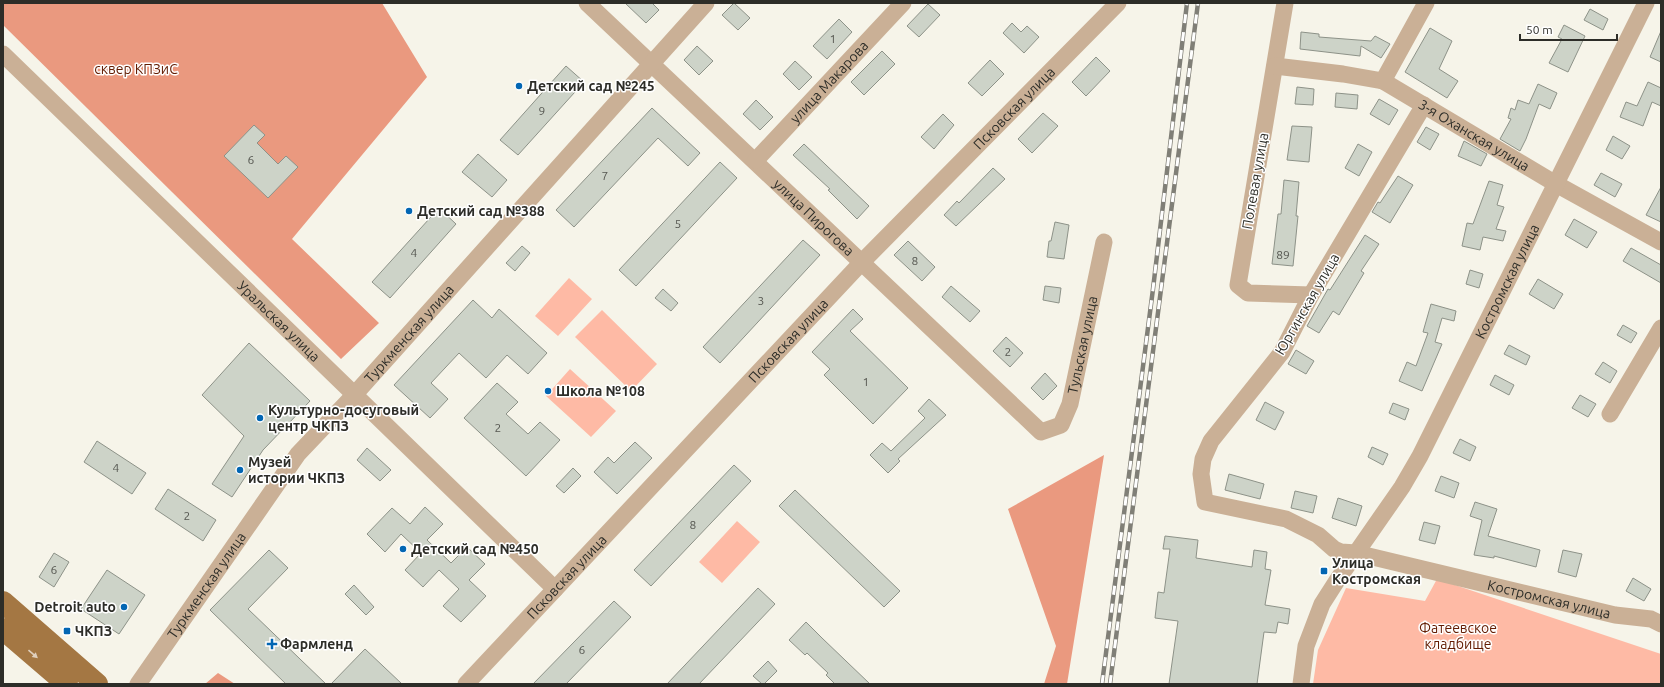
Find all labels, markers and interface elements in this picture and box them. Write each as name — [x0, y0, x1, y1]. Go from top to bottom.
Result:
scale bar — [1520, 16, 1617, 42]
text: 50 m — [1526, 23, 1553, 36]
house number: 1 — [830, 32, 836, 45]
street label: улица Макарова — [787, 37, 871, 126]
park label: сквер КПЗиС — [94, 61, 178, 77]
street label: Псковская улица — [970, 64, 1058, 153]
place label: Детский сад №245 — [527, 78, 655, 94]
marker: Детский сад №245 — [514, 81, 524, 91]
street label: 3-я Оханская улица — [1416, 96, 1532, 174]
house number: 9 — [539, 104, 545, 117]
street label: Полевая улица — [1239, 131, 1271, 231]
house number: 6 — [248, 153, 255, 166]
house number: 7 — [602, 169, 608, 182]
street label: улица Пирогова — [770, 175, 857, 259]
place label: Детский сад №388 — [417, 203, 545, 219]
marker: Детский сад №388 — [404, 206, 414, 216]
house number: 5 — [675, 217, 681, 230]
street label: Костромская улица — [1472, 221, 1542, 341]
house number: 4 — [411, 246, 418, 259]
house number: 89 — [1276, 248, 1290, 261]
street label: Юргинская улица — [1271, 250, 1343, 358]
house number: 8 — [912, 254, 919, 267]
street label: Уральская улица — [234, 278, 323, 365]
street label: Туркменская улица — [361, 281, 457, 386]
house number: 3 — [758, 294, 764, 307]
street label: Псковская улица — [745, 295, 831, 386]
street label: Тульская улица — [1064, 295, 1100, 395]
house number: 2 — [1005, 345, 1011, 358]
house number: 1 — [863, 375, 869, 388]
place label: Школа №108 — [556, 383, 645, 399]
marker: Школа №108 — [543, 386, 553, 396]
place label: Культурно-досуговый центр ЧКПЗ — [268, 402, 419, 434]
marker: Культурно-досуговый центр ЧКПЗ — [255, 413, 265, 423]
house number: 2 — [495, 421, 501, 434]
place label: Музей истории ЧКПЗ — [248, 454, 345, 486]
house number: 4 — [113, 461, 120, 474]
marker: Музей истории ЧКПЗ — [235, 465, 245, 475]
house number: 2 — [184, 509, 190, 522]
house number: 8 — [690, 518, 697, 531]
street label: Туркменская улица — [164, 529, 249, 642]
street label: Псковская улица — [523, 532, 610, 622]
place label: Детский сад №450 — [411, 541, 539, 557]
marker: Детский сад №450 — [398, 544, 408, 554]
place label: Улица Костромская — [1332, 555, 1421, 587]
house number: 6 — [51, 563, 58, 576]
marker: Улица Костромская — [1319, 566, 1329, 576]
street label: Костромская улица — [1486, 577, 1612, 622]
place label: Detroit auto — [34, 599, 116, 615]
marker: Detroit auto — [119, 602, 129, 612]
park label: Фатеевское кладбище — [1419, 620, 1497, 652]
place label: ЧКПЗ — [75, 623, 112, 639]
marker: ЧКПЗ — [62, 626, 72, 636]
place label: Фармленд — [280, 636, 353, 652]
marker: Фармленд — [267, 639, 277, 649]
house number: 6 — [579, 643, 586, 656]
one-way arrow — [27, 650, 38, 659]

